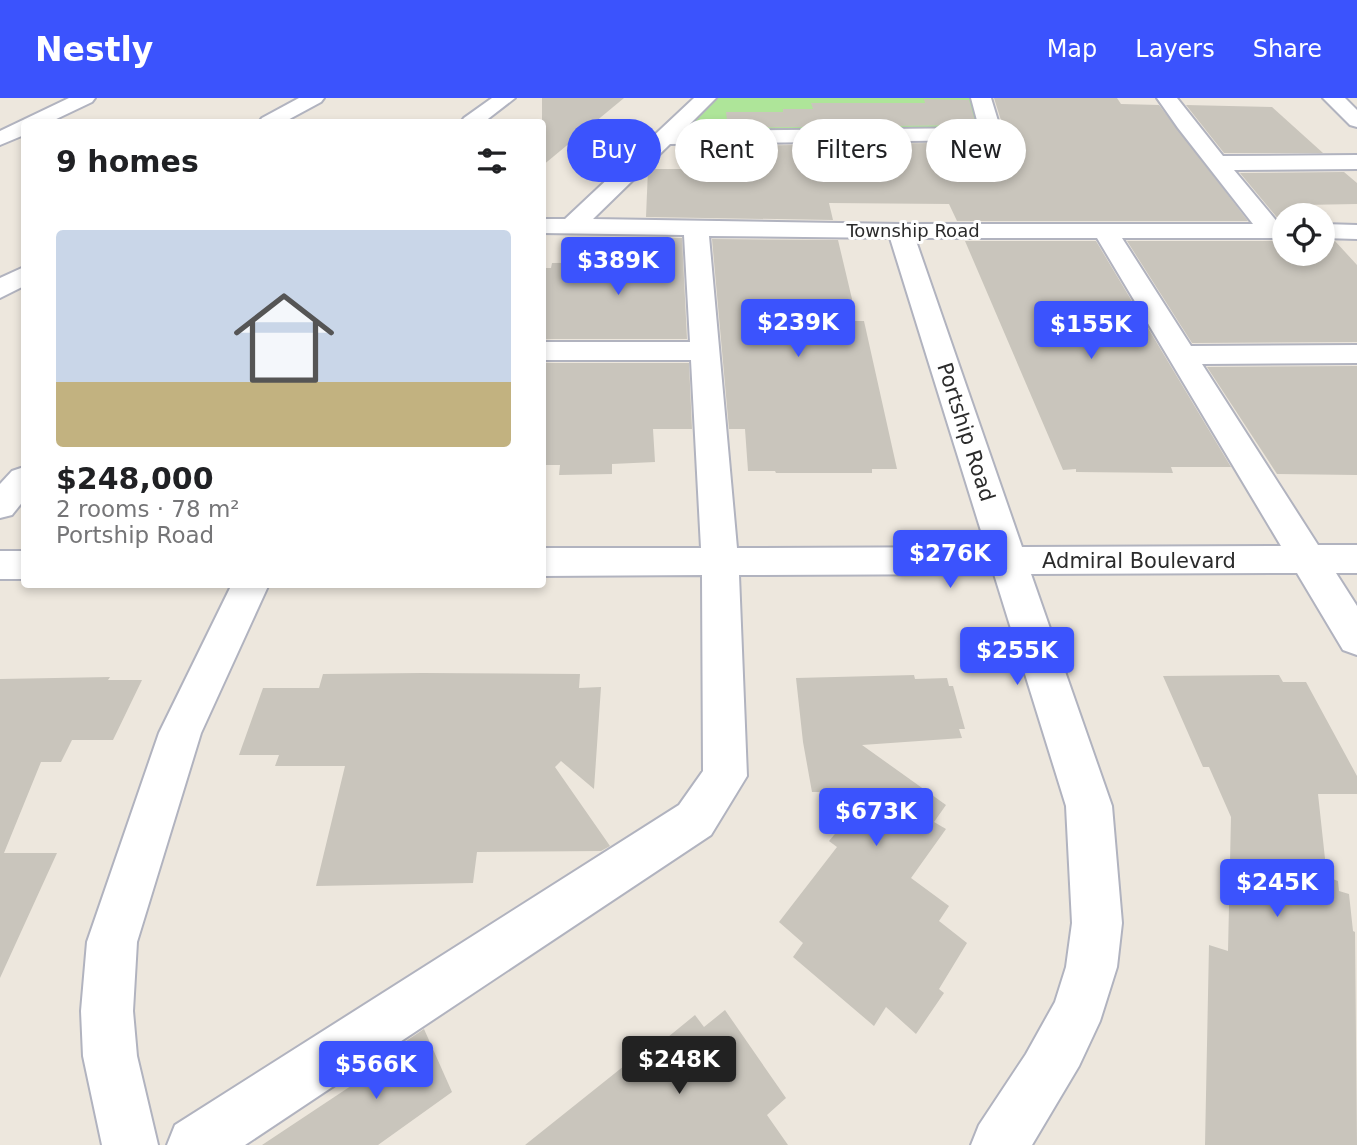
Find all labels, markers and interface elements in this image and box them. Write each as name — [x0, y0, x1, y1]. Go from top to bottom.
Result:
text: Nestly — [35, 30, 153, 69]
text: Map — [1047, 35, 1097, 63]
text: Layers — [1135, 35, 1215, 63]
text: Share — [1253, 35, 1322, 63]
chip: Buy — [567, 119, 661, 182]
chip: Rent — [675, 119, 778, 182]
chip: Filters — [792, 119, 912, 182]
chip: New — [926, 119, 1026, 182]
icon: filters — [473, 142, 511, 180]
text: 9 homes — [56, 144, 199, 179]
map controls — [1272, 203, 1335, 266]
button: locate — [1272, 203, 1335, 266]
street label: Township Road — [845, 220, 980, 241]
pin: $389K — [569, 238, 667, 297]
text: $389K — [577, 247, 659, 273]
icon: home — [221, 275, 347, 401]
pin: $239K — [749, 300, 847, 359]
pin: $155K — [1042, 302, 1140, 361]
text: $239K — [757, 309, 839, 335]
text: $155K — [1050, 311, 1132, 337]
street label: Portship Road — [932, 360, 1000, 504]
text: $248,000 — [56, 461, 214, 496]
text: 2 rooms · 78 m² — [56, 496, 240, 522]
text: Portship Road — [56, 522, 214, 548]
pin: $276K — [901, 531, 999, 590]
text: $276K — [909, 540, 991, 566]
street label: Admiral Boulevard — [1042, 549, 1236, 573]
pin: $255K — [968, 628, 1066, 687]
text: $255K — [976, 637, 1058, 663]
pin: $673K — [827, 788, 925, 848]
text: $673K — [835, 798, 917, 824]
pin: $245K — [1228, 860, 1326, 919]
text: $245K — [1236, 869, 1318, 895]
pin: $248K — [630, 1037, 728, 1096]
pin: $566K — [327, 1042, 425, 1101]
text: $248K — [638, 1046, 720, 1072]
text: $566K — [335, 1051, 417, 1077]

